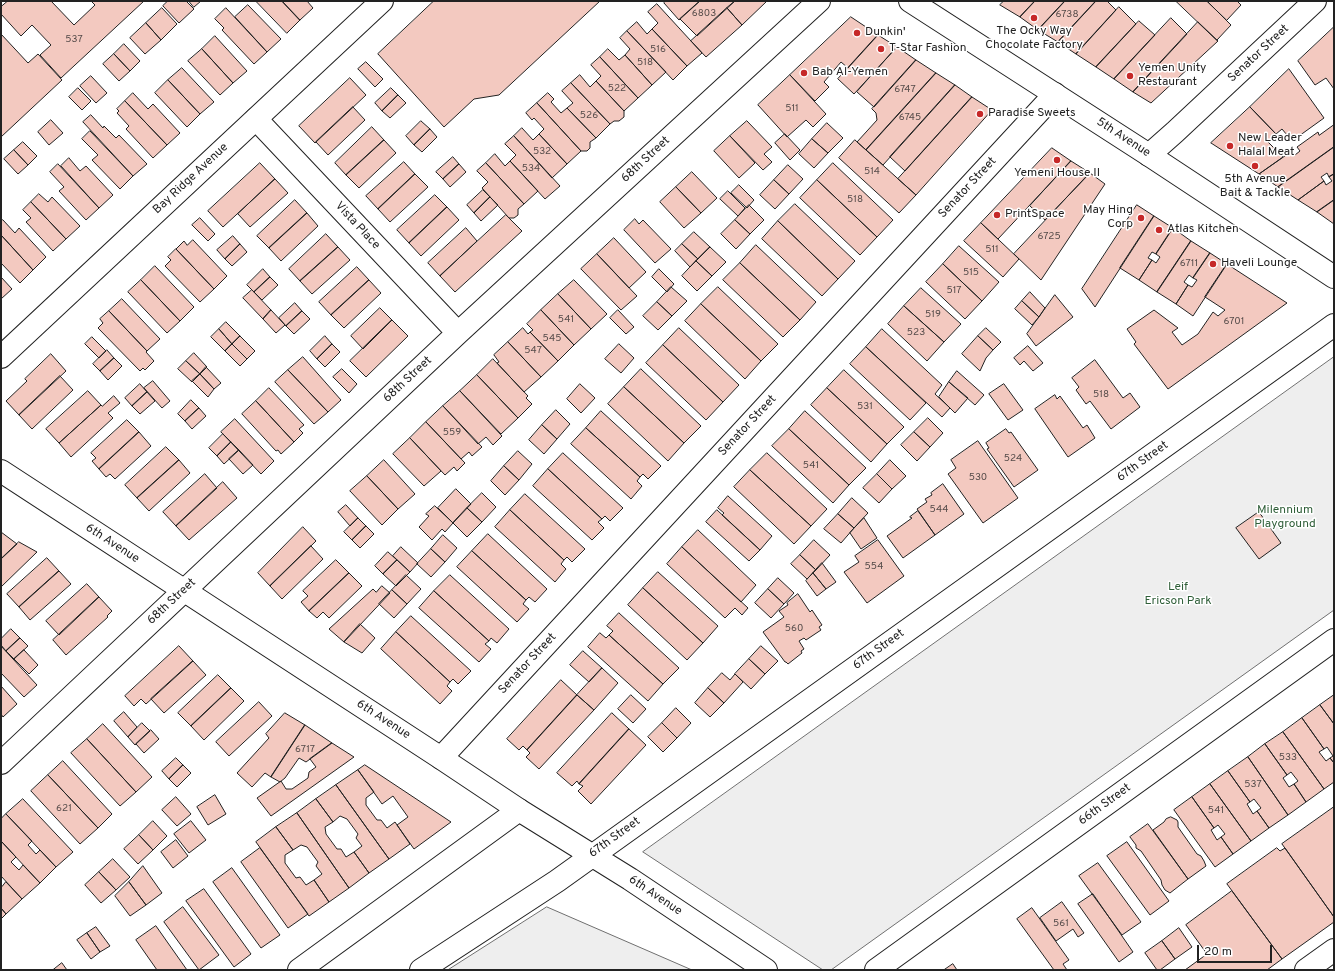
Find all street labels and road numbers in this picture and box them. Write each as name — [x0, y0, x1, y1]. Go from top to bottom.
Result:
street label: Senator Street — [1226, 22, 1292, 86]
street label: 5th Avenue — [1093, 115, 1153, 161]
street label: 68th Street — [619, 134, 673, 186]
street label: Bay Ridge Avenue — [151, 141, 231, 217]
street label: Senator Street — [936, 155, 1000, 221]
street label: Vista Place — [331, 199, 383, 253]
street label: 68th Street — [381, 354, 435, 406]
street label: Senator Street — [716, 393, 780, 459]
street label: 67th Street — [1115, 439, 1171, 485]
street label: 6th Avenue — [82, 521, 142, 567]
street label: 68th Street — [145, 576, 199, 628]
street label: 67th Street — [851, 627, 907, 673]
street label: Senator Street — [496, 631, 560, 697]
street label: 6th Avenue — [353, 697, 413, 743]
street label: 66th Street — [1076, 781, 1134, 829]
street label: 67th Street — [587, 815, 643, 861]
street label: 6th Avenue — [626, 873, 684, 919]

